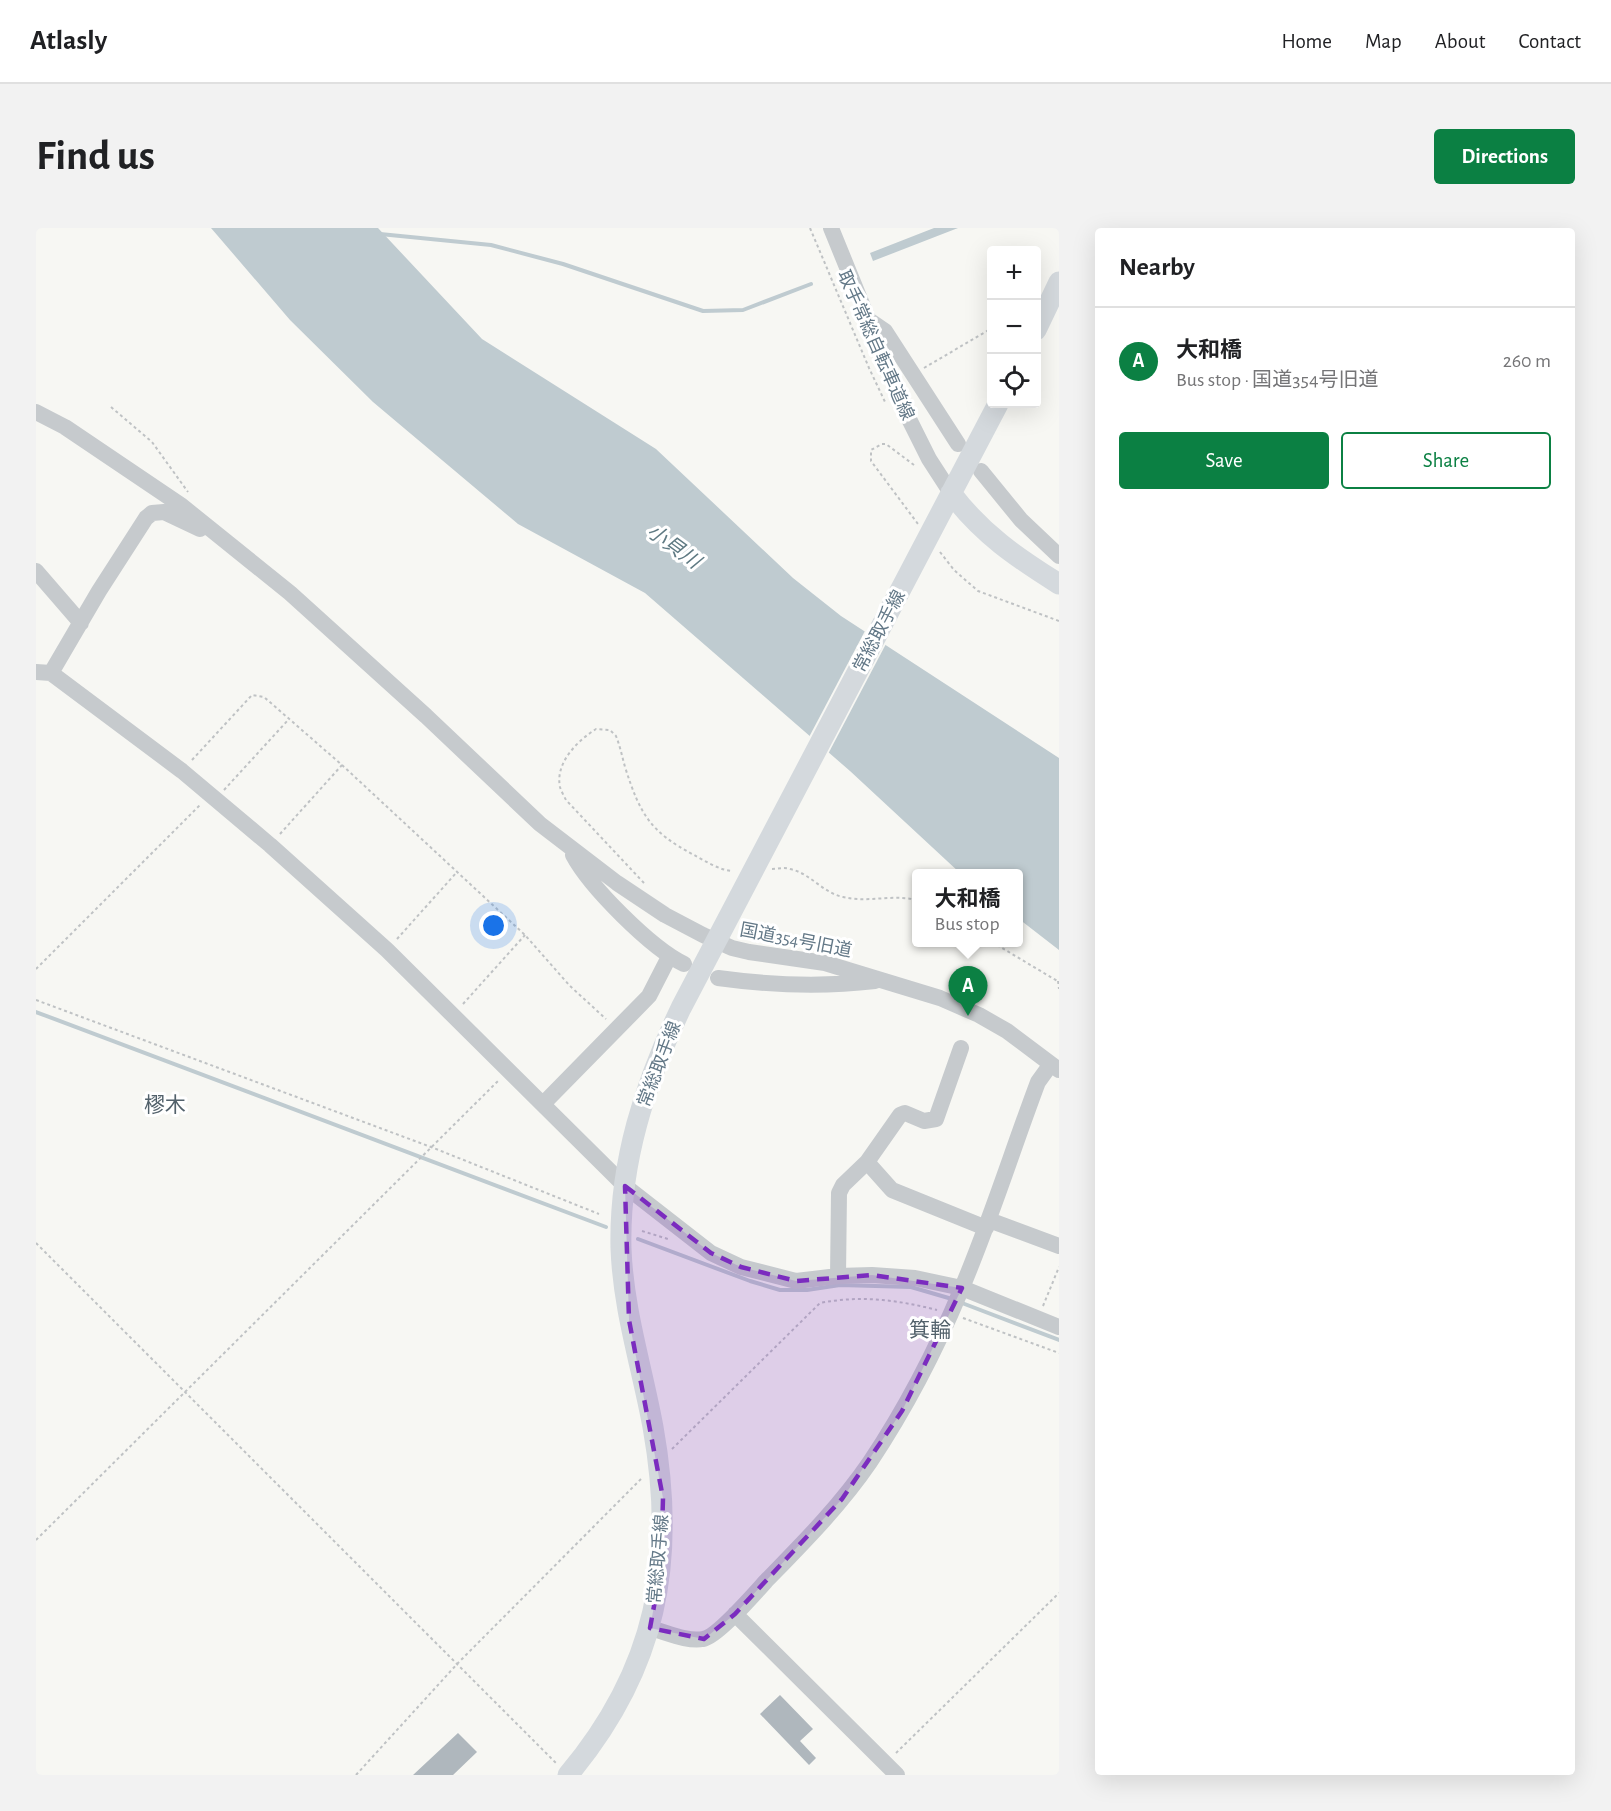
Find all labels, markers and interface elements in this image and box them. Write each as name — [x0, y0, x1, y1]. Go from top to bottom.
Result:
text: Atlasly — [30, 27, 107, 55]
text: Home — [1281, 31, 1332, 52]
text: Map — [1365, 31, 1402, 52]
text: About — [1435, 31, 1485, 52]
text: Contact — [1518, 31, 1581, 52]
button: Directions — [1434, 129, 1575, 184]
text: Find us — [36, 135, 155, 177]
map controls — [987, 246, 1041, 408]
button: + — [987, 246, 1041, 300]
text: Nearby — [1119, 254, 1195, 280]
street label: 取手常総自転車道線 — [834, 267, 918, 423]
button: − — [987, 300, 1041, 354]
text: 大和橋 — [1176, 339, 1242, 361]
text: A — [1133, 351, 1145, 371]
text: 260 m — [1503, 351, 1551, 371]
button: locate — [987, 354, 1041, 408]
text: Bus stop · 国道354号旧道 — [1176, 370, 1379, 390]
button: Save — [1119, 432, 1329, 489]
button: Share — [1341, 432, 1551, 489]
water label: 小貝川 — [643, 520, 706, 574]
street label: 常総取手線 — [849, 587, 909, 675]
popup — [912, 869, 1023, 947]
text: 大和橋 — [934, 888, 1001, 910]
your location — [479, 911, 508, 940]
text: Bus stop — [934, 914, 1000, 934]
street label: 国道354号旧道 — [738, 919, 854, 961]
pin: A — [948, 966, 988, 1016]
street label: 常総取手線 — [634, 1018, 684, 1110]
district label: 樛木 — [144, 1094, 186, 1116]
district label: 箕輪 — [909, 1319, 951, 1341]
street label: 常総取手線 — [644, 1513, 672, 1605]

